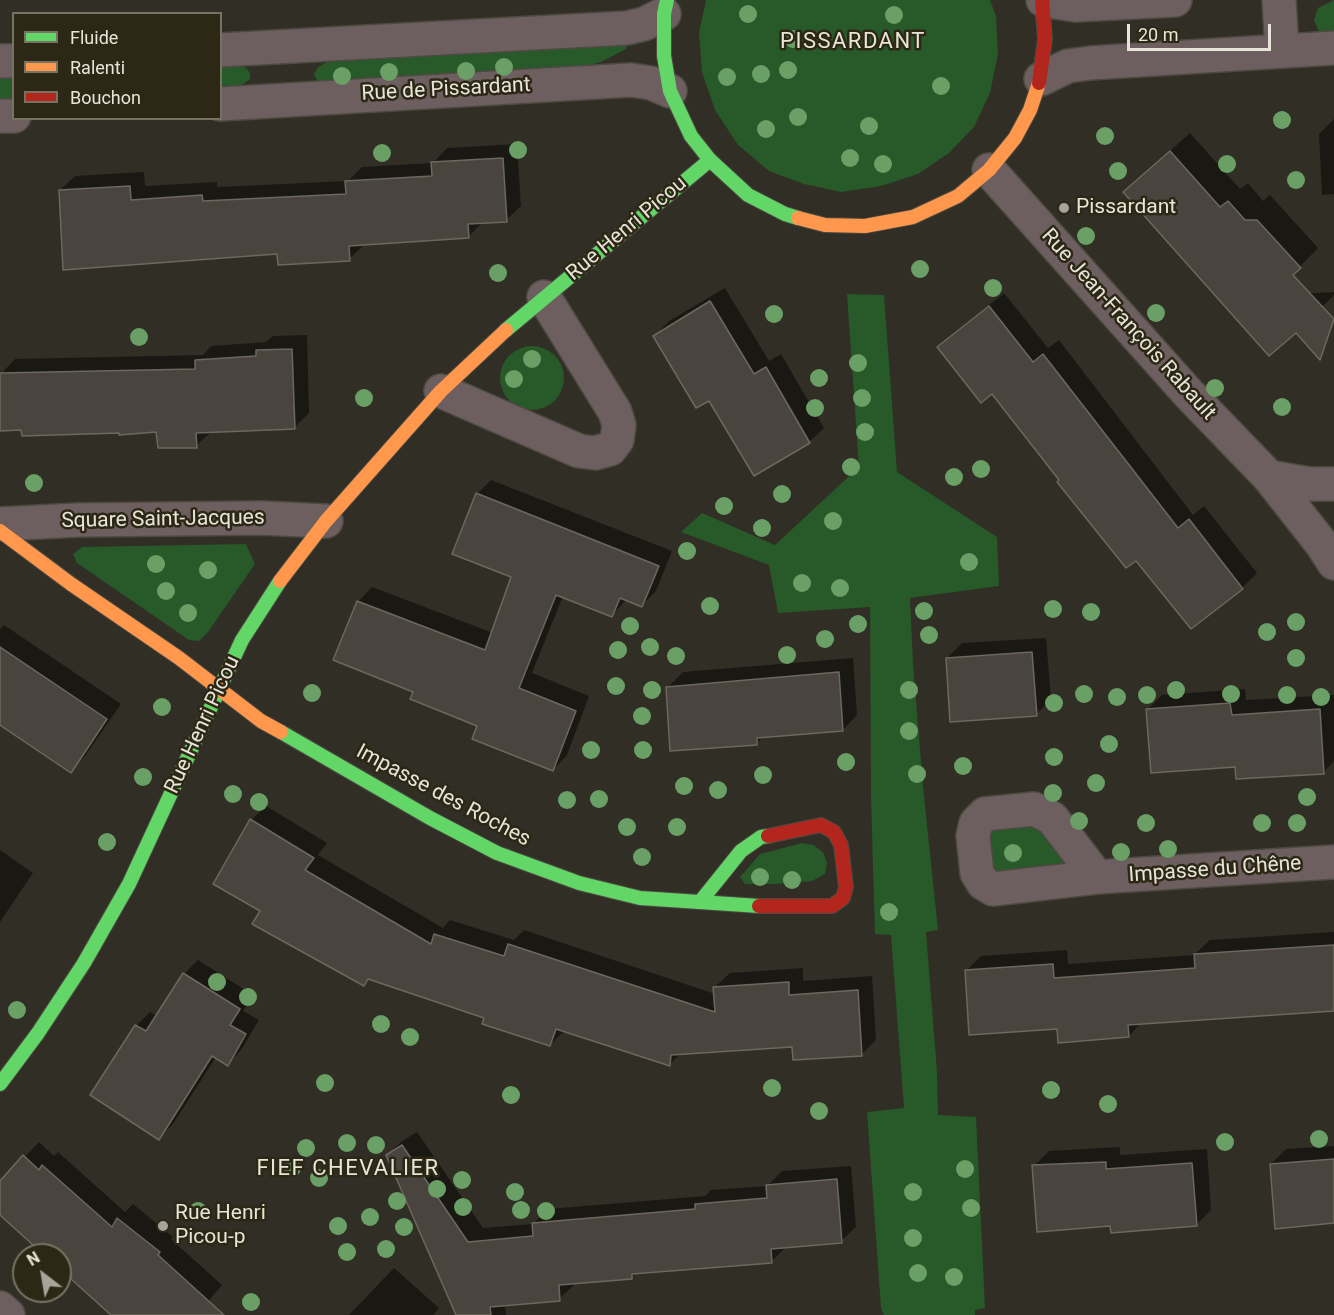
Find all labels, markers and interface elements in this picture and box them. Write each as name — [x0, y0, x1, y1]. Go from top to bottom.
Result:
legend — [12, 12, 222, 120]
scale bar — [1130, 12, 1274, 50]
text: 20 m — [1138, 24, 1178, 45]
text: Fluide — [70, 27, 118, 48]
district label: PISSARDANT — [780, 29, 926, 55]
text: Ralenti — [70, 57, 125, 78]
street label: Rue de Pissardant — [361, 73, 531, 107]
text: Bouchon — [70, 87, 141, 108]
street label: Rue Henri Picou — [562, 171, 692, 287]
place label: Pissardant — [1076, 195, 1176, 221]
marker: Pissardant — [1057, 201, 1071, 215]
street label: Rue Jean-François Rabault — [1035, 224, 1221, 426]
street label: Square Saint-Jacques — [61, 506, 265, 534]
street label: Rue Henri Picou — [160, 652, 246, 798]
street label: Impasse des Roches — [352, 739, 534, 853]
street label: Impasse du Chêne — [1128, 851, 1302, 889]
district label: FIEF CHEVALIER — [256, 1156, 440, 1182]
place label: Rue Henri Picou-p — [175, 1201, 266, 1251]
marker: Rue Henri Picou-p — [156, 1219, 170, 1233]
north arrow — [12, 1243, 72, 1303]
text: N — [24, 1248, 43, 1270]

